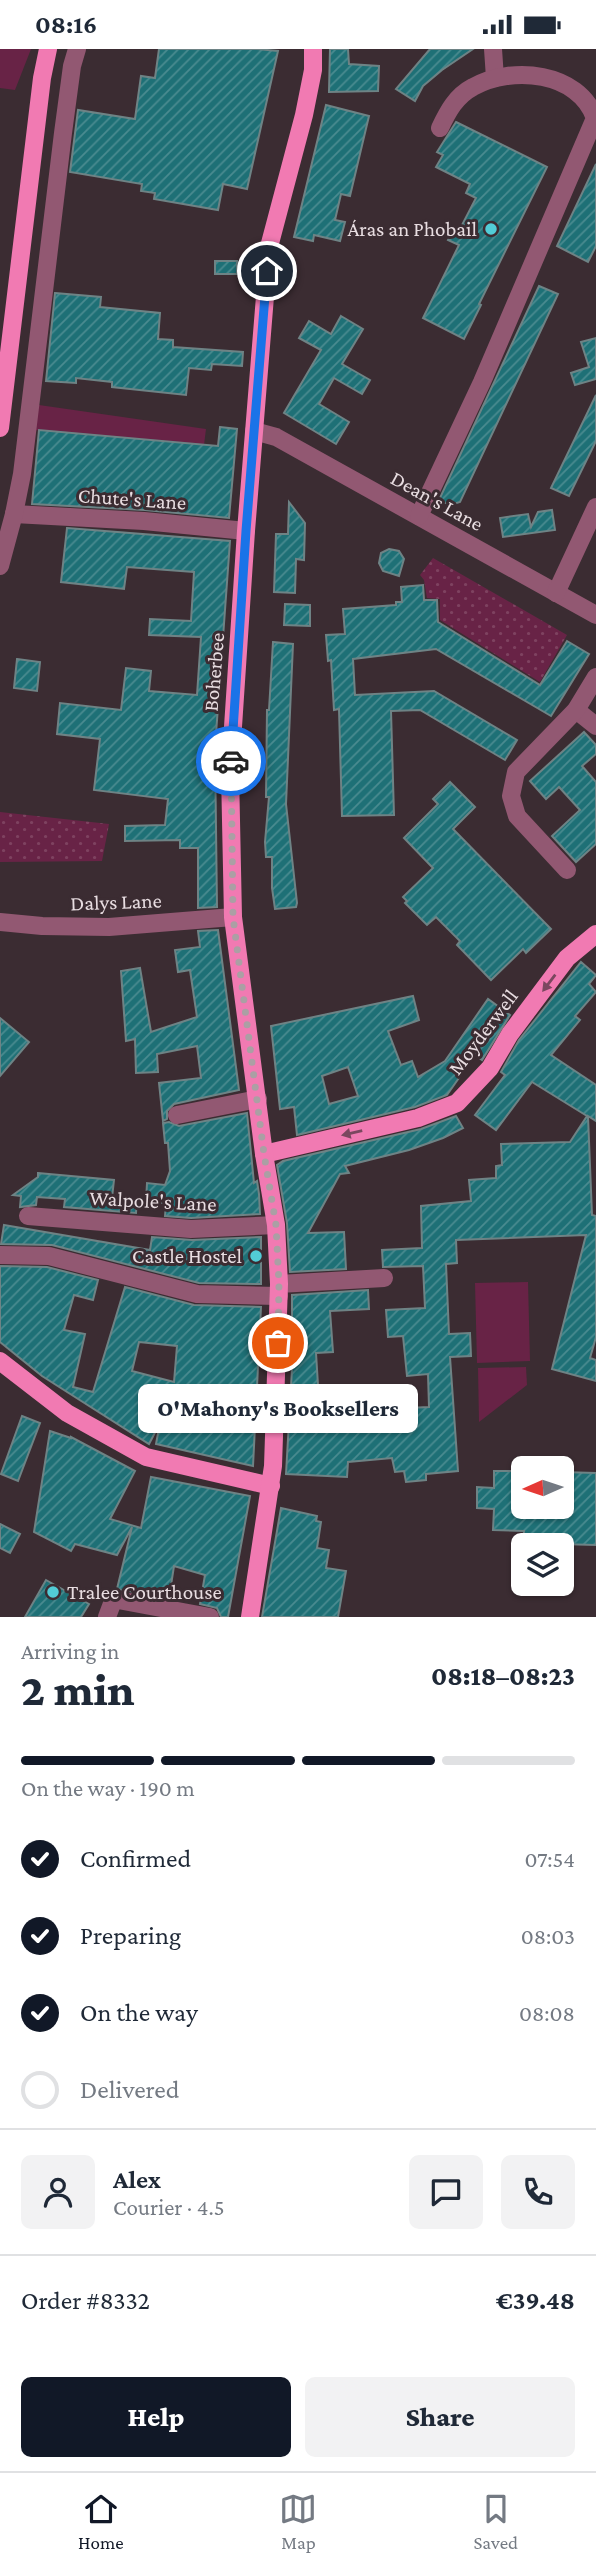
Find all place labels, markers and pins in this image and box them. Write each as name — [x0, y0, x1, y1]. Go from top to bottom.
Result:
place label: Áras an Phobail — [347, 217, 477, 241]
marker: Áras an Phobail — [483, 221, 499, 237]
pin — [237, 241, 297, 301]
place label: Castle Hostel — [132, 1244, 242, 1268]
marker: Castle Hostel — [248, 1248, 264, 1264]
pin — [248, 1313, 308, 1373]
callout: O'Mahony's Booksellers — [138, 1385, 418, 1434]
place label: Tralee Courthouse — [67, 1580, 222, 1604]
marker: Tralee Courthouse — [45, 1584, 61, 1600]

